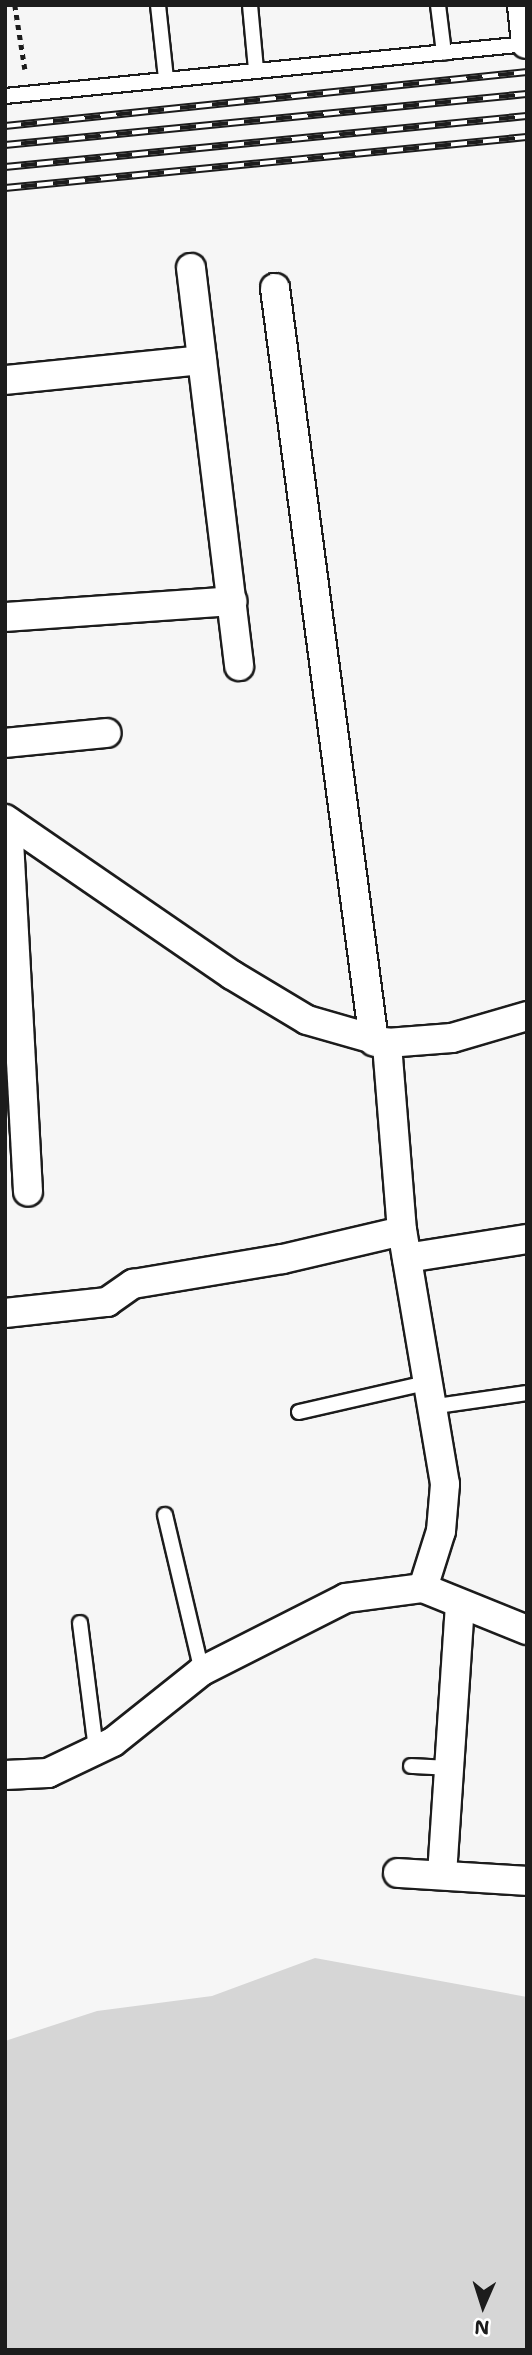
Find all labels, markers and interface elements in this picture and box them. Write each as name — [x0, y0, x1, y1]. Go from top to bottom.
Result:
north arrow — [448, 2271, 518, 2341]
text: N — [474, 2315, 490, 2340]

